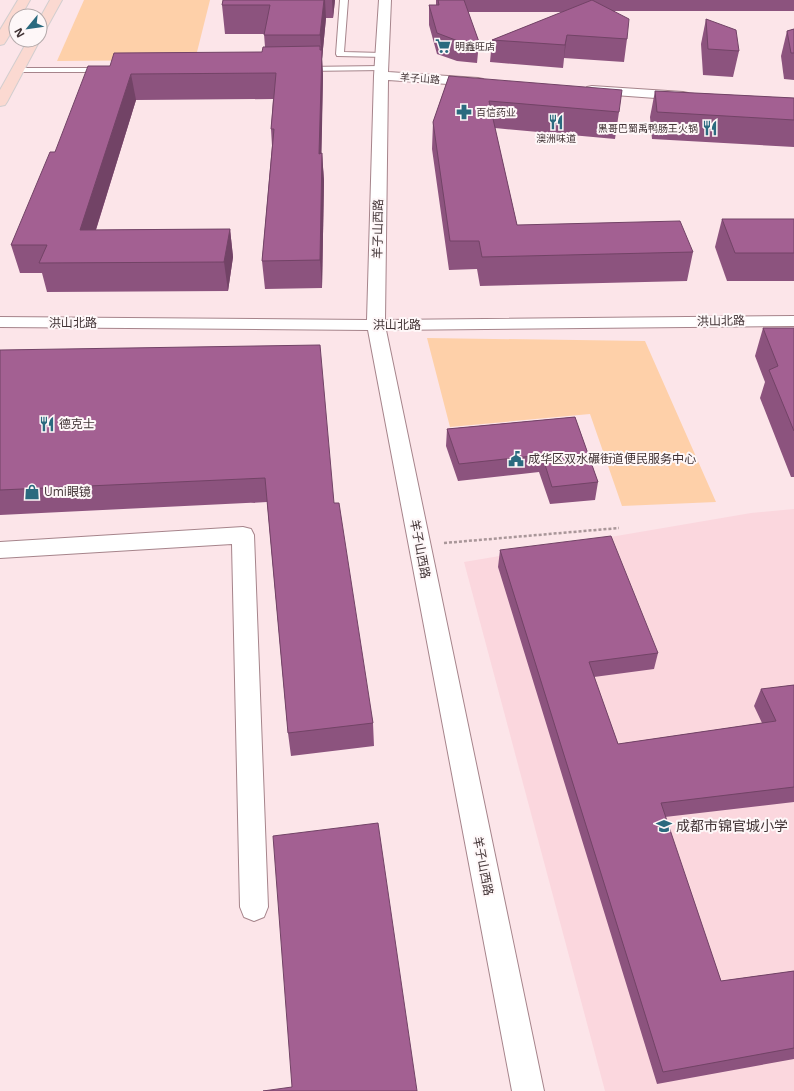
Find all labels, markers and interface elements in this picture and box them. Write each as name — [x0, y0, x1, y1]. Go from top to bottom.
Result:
north arrow — [8, 8, 48, 48]
text: N — [10, 26, 28, 41]
supermarket icon: 明鑫旺店 — [434, 37, 452, 55]
place label: 明鑫旺店 — [455, 39, 495, 53]
street label: 羊子山路 — [400, 70, 440, 86]
pharmacy icon: 百信药业 — [455, 103, 473, 121]
place label: 百信药业 — [476, 105, 516, 119]
restaurant icon: 澳洲味道 — [547, 113, 565, 131]
restaurant icon: 黑哥巴蜀禹鸭肠王火锅 — [701, 119, 719, 137]
place label: 黑哥巴蜀禹鸭肠王火锅 — [598, 121, 698, 135]
place label: 澳洲味道 — [536, 131, 576, 145]
street label: 羊子山西路 — [368, 199, 387, 259]
street label: 洪山北路 — [697, 312, 745, 329]
street label: 洪山北路 — [49, 314, 97, 331]
street label: 洪山北路 — [373, 316, 421, 333]
restaurant icon: 德克士 — [38, 415, 56, 433]
place label: 德克士 — [59, 415, 95, 432]
public building icon: 成华区双水碾街道便民服务中心 — [507, 450, 525, 468]
place label: 成华区双水碾街道便民服务中心 — [528, 450, 696, 467]
shop icon: Umi眼镜 — [23, 483, 41, 501]
place label: Umi眼镜 — [44, 483, 91, 500]
street label: 羊子山西路 — [406, 518, 435, 580]
place label: 成都市锦官城小学 — [676, 816, 788, 835]
school or university icon: 成都市锦官城小学 — [655, 817, 673, 835]
street label: 羊子山西路 — [469, 835, 498, 897]

